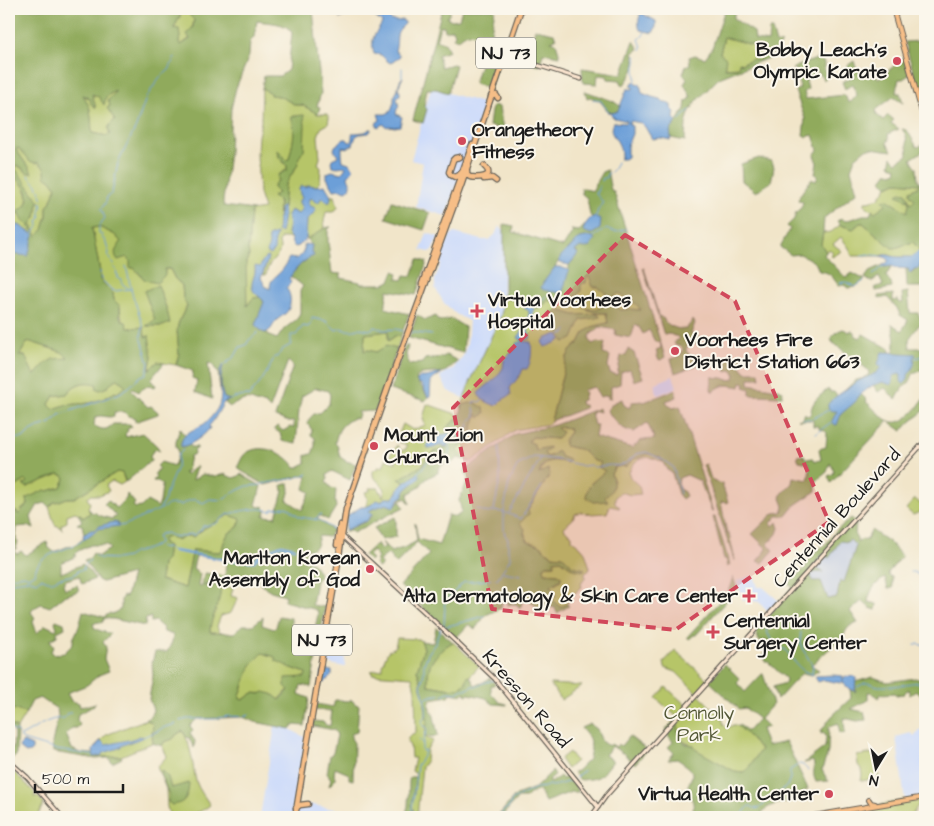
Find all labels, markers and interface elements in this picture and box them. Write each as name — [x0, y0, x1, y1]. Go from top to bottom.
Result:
place label: Bobby Leach's Olympic Karate — [754, 37, 888, 87]
road number: NJ 73 — [476, 38, 536, 68]
marker: Bobby Leach's Olympic Karate — [891, 55, 903, 67]
place label: Orangetheory Fitness — [472, 117, 594, 166]
marker: Orangetheory Fitness — [456, 135, 468, 147]
place label: Virtua Voorhees Hospital — [487, 287, 632, 336]
marker: Virtua Voorhees Hospital — [470, 304, 484, 318]
place label: Voorhees Fire District Station 663 — [684, 327, 860, 376]
marker: Voorhees Fire District Station 663 — [669, 345, 681, 357]
place label: Mount Zion Church — [384, 422, 483, 471]
marker: Mount Zion Church — [368, 440, 380, 452]
street label: Centennial Boulevard — [767, 442, 907, 594]
place label: Marlton Korean Assembly of God — [209, 545, 360, 595]
marker: Marlton Korean Assembly of God — [364, 563, 376, 575]
place label: Alta Dermatology & Skin Care Center — [403, 583, 739, 611]
marker: Alta Dermatology & Skin Care Center — [742, 589, 756, 603]
place label: Centennial Surgery Center — [723, 608, 867, 658]
road number: NJ 73 — [292, 624, 352, 656]
marker: Centennial Surgery Center — [706, 625, 720, 639]
street label: Kresson Road — [476, 644, 577, 754]
park label: Connolly Park — [664, 700, 735, 749]
north arrow — [852, 744, 902, 794]
scale bar — [35, 761, 122, 793]
text: 500 m — [42, 769, 90, 790]
text: N — [868, 769, 880, 790]
place label: Virtua Health Center — [637, 781, 820, 808]
marker: Virtua Health Center — [823, 788, 835, 800]

